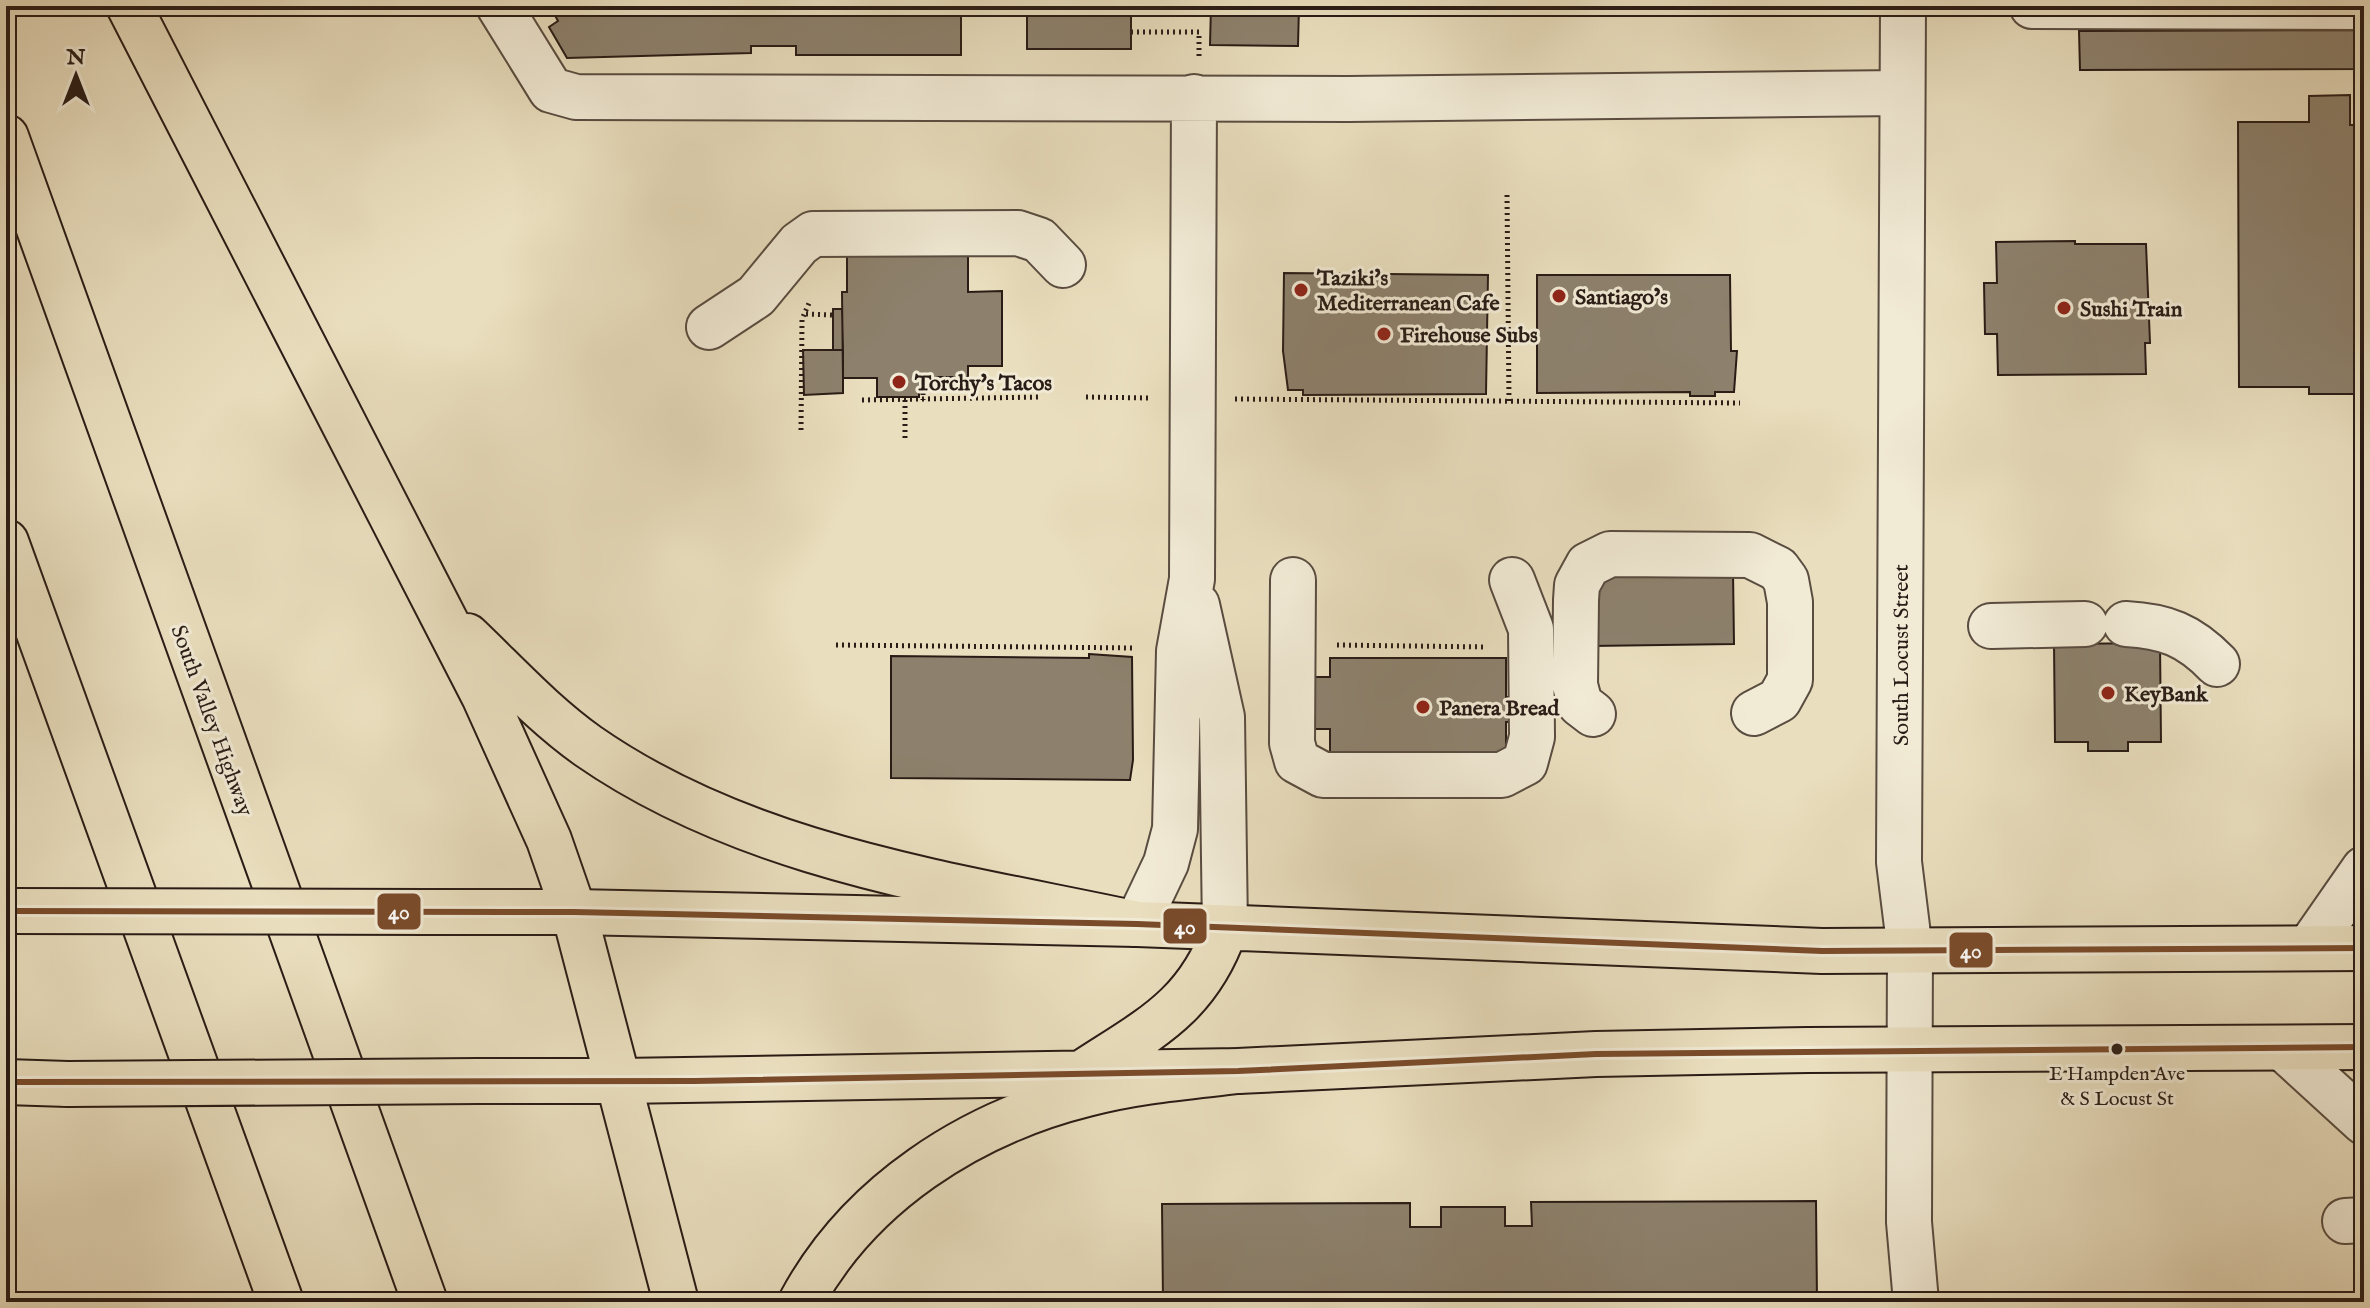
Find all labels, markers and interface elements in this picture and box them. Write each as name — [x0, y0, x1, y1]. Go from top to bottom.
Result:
north arrow — [36, 36, 116, 116]
text: N — [65, 44, 86, 72]
place label: Taziki's Mediterranean Cafe — [1316, 265, 1500, 318]
marker: Taziki's Mediterranean Cafe — [1292, 281, 1310, 299]
place label: Santiago’s — [1575, 284, 1668, 312]
marker: Santiago’s — [1550, 287, 1568, 305]
place label: Sushi Train — [2080, 296, 2183, 324]
marker: Sushi Train — [2055, 299, 2073, 317]
place label: Firehouse Subs — [1400, 322, 1538, 350]
marker: Firehouse Subs — [1375, 325, 1393, 343]
place label: Torchy's Tacos — [914, 370, 1052, 398]
marker: Torchy's Tacos — [890, 373, 908, 391]
street label: South Locust Street — [1888, 564, 1916, 746]
street label: South Valley Highway — [164, 621, 259, 820]
place label: KeyBank — [2124, 681, 2209, 709]
marker: KeyBank — [2099, 684, 2117, 702]
place label: Panera Bread — [1439, 695, 1561, 723]
marker: Panera Bread — [1414, 698, 1432, 716]
line badge: 40 — [376, 892, 422, 931]
text: 40 — [388, 899, 410, 927]
line badge: 40 — [1162, 907, 1208, 945]
text: 40 — [1174, 914, 1196, 942]
line badge: 40 — [1948, 931, 1994, 969]
text: 40 — [1960, 938, 1982, 966]
marker: E Hampden Ave & S Locust St — [2109, 1041, 2125, 1057]
place label: E Hampden Ave & S Locust St — [2049, 1062, 2185, 1112]

